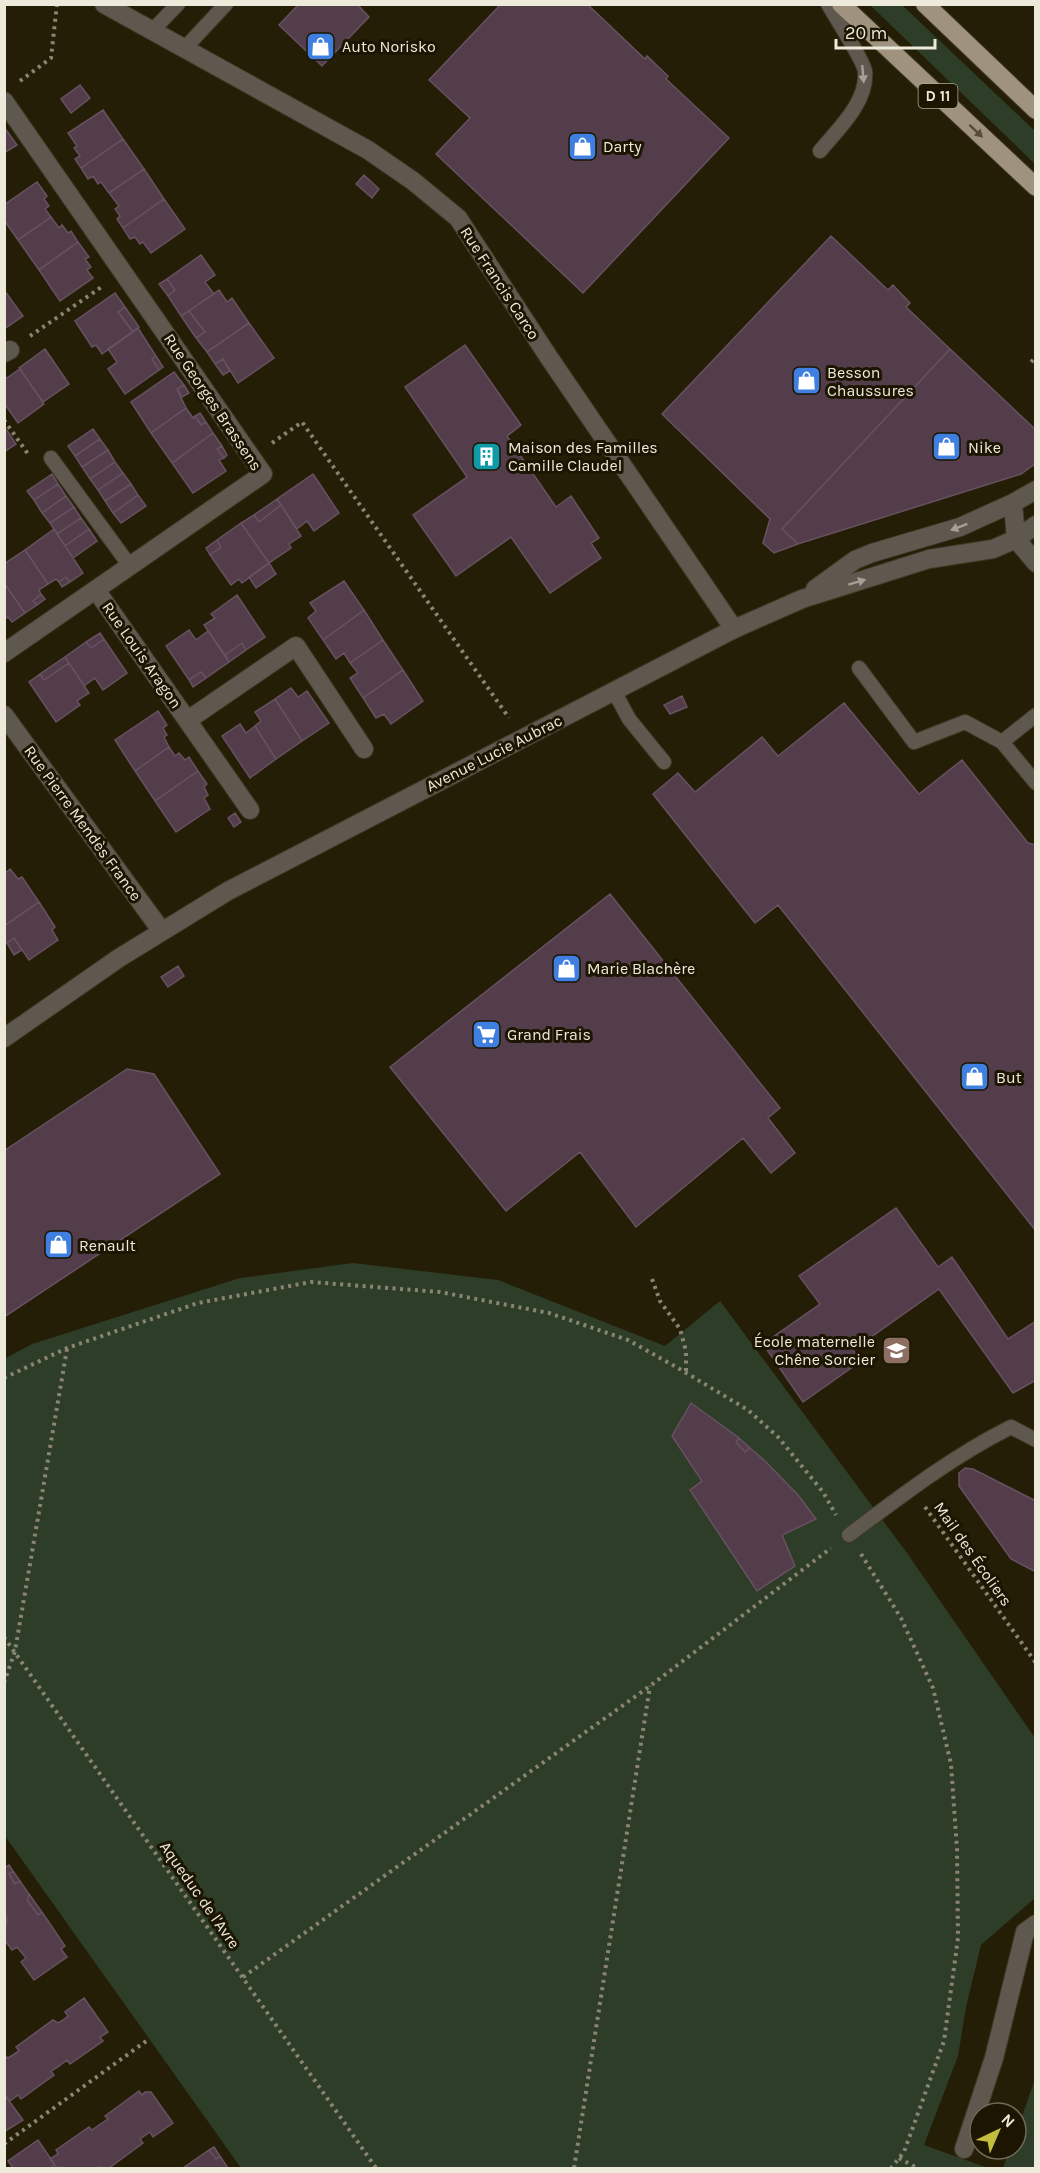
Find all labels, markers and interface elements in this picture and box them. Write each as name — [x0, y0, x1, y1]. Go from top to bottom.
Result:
scale bar — [836, 12, 935, 50]
text: 20 m — [845, 22, 887, 44]
shop icon: Auto Norisko — [305, 30, 337, 62]
place label: Auto Norisko — [342, 37, 436, 56]
one-way arrow — [858, 65, 868, 84]
road number: D 11 — [918, 84, 958, 108]
one-way arrow — [968, 124, 983, 138]
shop icon: Darty — [566, 130, 598, 162]
place label: Darty — [603, 137, 642, 156]
street label: Rue Francis Carco — [456, 223, 544, 343]
street label: Rue Georges Brassens — [160, 330, 266, 474]
place label: Besson Chaussures — [827, 363, 914, 400]
shop icon: Besson Chaussures — [790, 365, 822, 397]
shop icon: Nike — [931, 431, 963, 463]
place label: Maison des Familles Camille Claudel — [508, 438, 658, 475]
place label: Nike — [968, 438, 1001, 457]
building icon: Maison des Familles Camille Claudel — [471, 440, 503, 472]
one-way arrow — [950, 522, 968, 532]
one-way arrow — [848, 576, 866, 586]
street label: Rue Louis Aragon — [98, 598, 186, 712]
street label: Avenue Lucie Aubrac — [423, 711, 565, 795]
street label: Rue Pierre Mendès France — [20, 742, 146, 904]
shop icon: Marie Blachère — [550, 952, 582, 984]
place label: Marie Blachère — [587, 959, 695, 978]
supermarket icon: Grand Frais — [470, 1018, 502, 1050]
place label: Grand Frais — [507, 1025, 591, 1044]
shop icon: But — [959, 1061, 991, 1093]
place label: But — [996, 1068, 1022, 1087]
shop icon: Renault — [42, 1229, 74, 1261]
place label: Renault — [79, 1236, 136, 1255]
place label: École maternelle Chêne Sorcier — [754, 1332, 875, 1369]
school or university icon: École maternelle Chêne Sorcier — [880, 1334, 912, 1366]
street label: Mail des Écoliers — [930, 1498, 1016, 1610]
street label: Aqueduc de l'Avre — [156, 1838, 244, 1952]
north arrow — [968, 2101, 1028, 2161]
text: N — [997, 2110, 1019, 2131]

